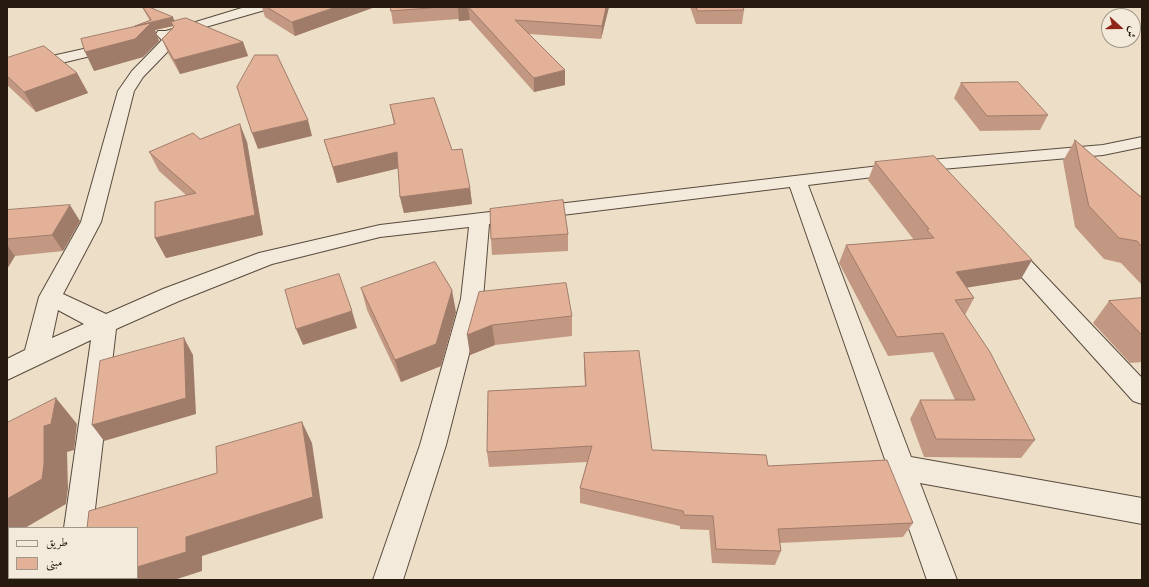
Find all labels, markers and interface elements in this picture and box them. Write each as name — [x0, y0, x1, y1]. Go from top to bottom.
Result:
north arrow — [1101, 8, 1141, 48]
text: ش — [1123, 24, 1140, 40]
legend — [8, 527, 138, 579]
text: طريق — [46, 535, 68, 550]
text: مبنى — [46, 555, 62, 570]

